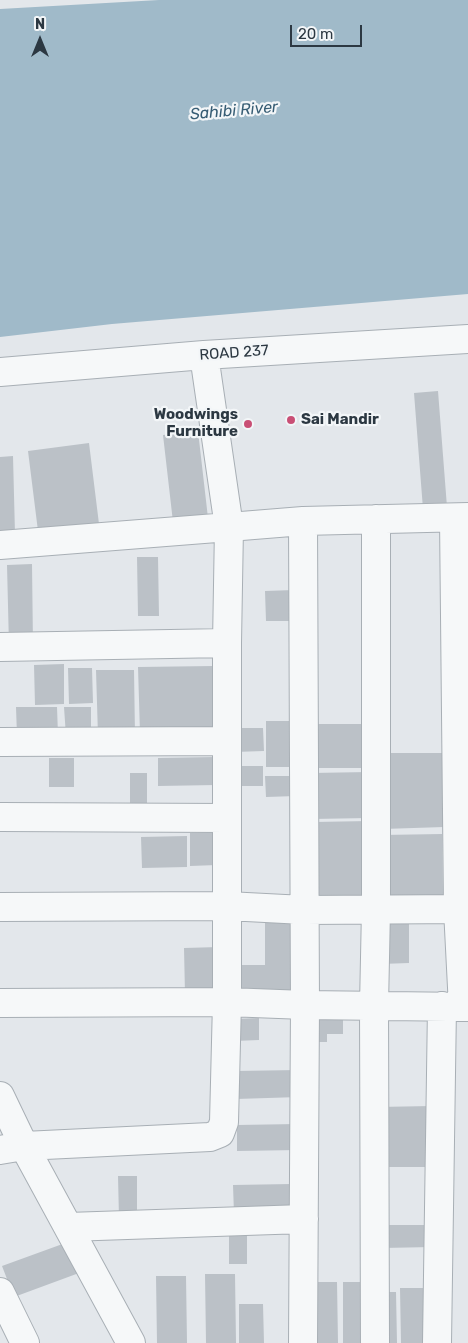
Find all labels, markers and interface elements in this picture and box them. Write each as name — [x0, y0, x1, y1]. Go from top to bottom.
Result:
north arrow — [15, 15, 65, 65]
scale bar — [293, 15, 366, 47]
text: N — [35, 16, 45, 33]
text: 20 m — [298, 25, 333, 43]
water label: Sahibi River — [189, 98, 279, 124]
street label: ROAD 237 — [199, 342, 269, 364]
place label: Woodwings Furniture — [154, 406, 238, 441]
place label: Sai Mandir — [301, 411, 379, 429]
marker: Sai Mandir — [285, 414, 297, 426]
marker: Woodwings Furniture — [242, 418, 254, 430]

